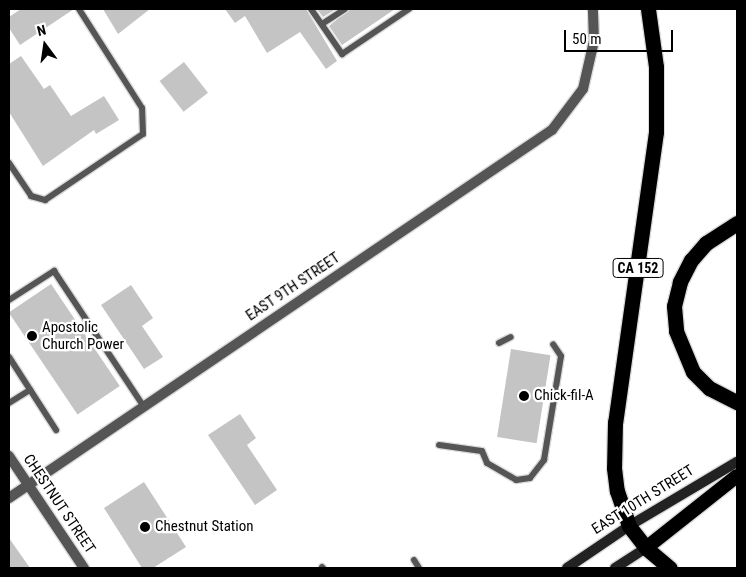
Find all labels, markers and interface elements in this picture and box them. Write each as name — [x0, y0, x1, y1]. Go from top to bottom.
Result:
north arrow — [20, 20, 70, 70]
scale bar — [566, 20, 675, 52]
text: N — [35, 22, 47, 39]
text: 50 m — [572, 30, 602, 48]
street label: EAST 9TH STREET — [243, 249, 343, 325]
road number: CA 152 — [612, 256, 664, 280]
place label: Apostolic Church Power — [42, 318, 124, 353]
marker: Apostolic Church Power — [26, 330, 38, 342]
place label: Chick-fil-A — [534, 387, 594, 405]
marker: Chick-fil-A — [518, 390, 530, 402]
street label: CHESTNUT STREET — [19, 451, 99, 557]
street label: EAST 10TH STREET — [589, 461, 697, 539]
place label: Chestnut Station — [155, 518, 254, 536]
marker: Chestnut Station — [139, 521, 151, 533]

